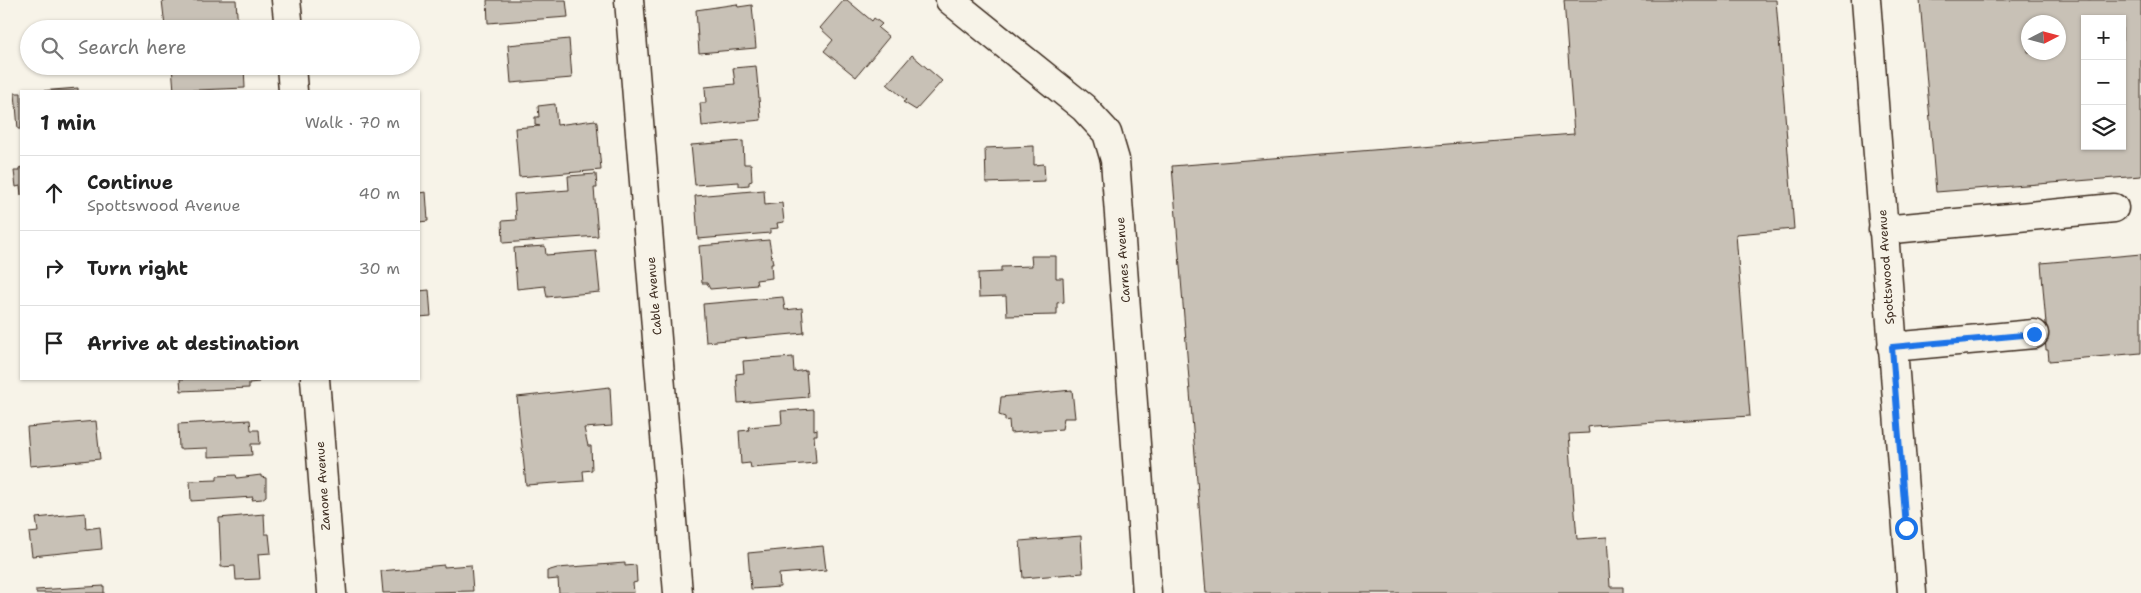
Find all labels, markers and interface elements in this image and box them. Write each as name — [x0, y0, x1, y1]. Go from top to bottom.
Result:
north arrow — [2021, 15, 2066, 60]
map controls — [2081, 15, 2126, 150]
button: + — [2081, 15, 2126, 60]
search box — [20, 20, 420, 75]
icon: search — [38, 34, 66, 62]
text: Search here — [78, 35, 187, 60]
button: − — [2081, 60, 2126, 105]
button: layers — [2081, 105, 2126, 150]
text: 1 min — [40, 109, 96, 137]
text: Walk · 70 m — [305, 112, 400, 133]
text: Continue — [87, 170, 173, 195]
icon: ahead — [40, 179, 68, 207]
text: 40 m — [358, 183, 400, 204]
text: Spottswood Avenue — [87, 195, 241, 216]
street label: Spottswood Avenue — [1874, 209, 1898, 325]
street label: Carnes Avenue — [1112, 216, 1134, 303]
icon: right — [40, 254, 68, 282]
text: Turn right — [87, 256, 188, 281]
street label: Cable Avenue — [643, 256, 665, 336]
text: 30 m — [359, 258, 400, 279]
route end — [2023, 323, 2046, 346]
icon: arrive — [40, 329, 68, 357]
text: Arrive at destination — [87, 331, 299, 356]
street label: Zanone Avenue — [312, 441, 334, 531]
route start — [1895, 517, 1918, 540]

